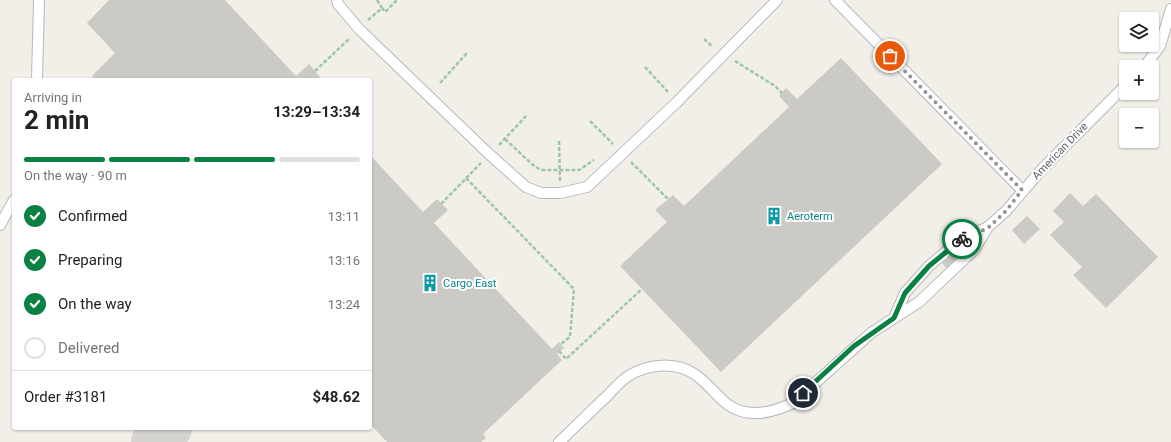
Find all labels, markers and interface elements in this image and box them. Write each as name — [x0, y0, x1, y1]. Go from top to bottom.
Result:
map controls — [1119, 12, 1159, 148]
button: layers — [1119, 12, 1159, 52]
pin — [873, 39, 907, 73]
icon: bag — [879, 45, 901, 67]
button: + — [1119, 60, 1159, 100]
text: Arriving in — [24, 90, 82, 105]
text: 13:29–13:34 — [273, 103, 360, 121]
text: 2 min — [24, 105, 89, 135]
button: − — [1119, 108, 1159, 148]
street label: American Drive — [1030, 120, 1091, 182]
text: On the way · 90 m — [24, 168, 127, 183]
icon: check — [24, 205, 46, 227]
building icon: Aeroterm — [764, 206, 784, 226]
text: Confirmed — [58, 207, 128, 225]
text: 13:11 — [328, 209, 360, 224]
place label: Aeroterm — [787, 210, 833, 223]
courier — [942, 219, 982, 259]
icon: bike — [951, 228, 973, 250]
icon: check — [24, 249, 46, 271]
text: Preparing — [58, 251, 122, 269]
text: 13:16 — [328, 253, 360, 268]
building icon: Cargo East — [420, 273, 440, 293]
place label: Cargo East — [443, 277, 497, 290]
icon: check — [24, 293, 46, 315]
text: On the way — [58, 295, 132, 313]
text: 13:24 — [328, 297, 360, 312]
text: Delivered — [58, 339, 120, 357]
pin — [786, 376, 820, 410]
icon: home — [792, 382, 814, 404]
text: Order #3181 — [24, 388, 107, 406]
text: $48.62 — [313, 388, 360, 406]

